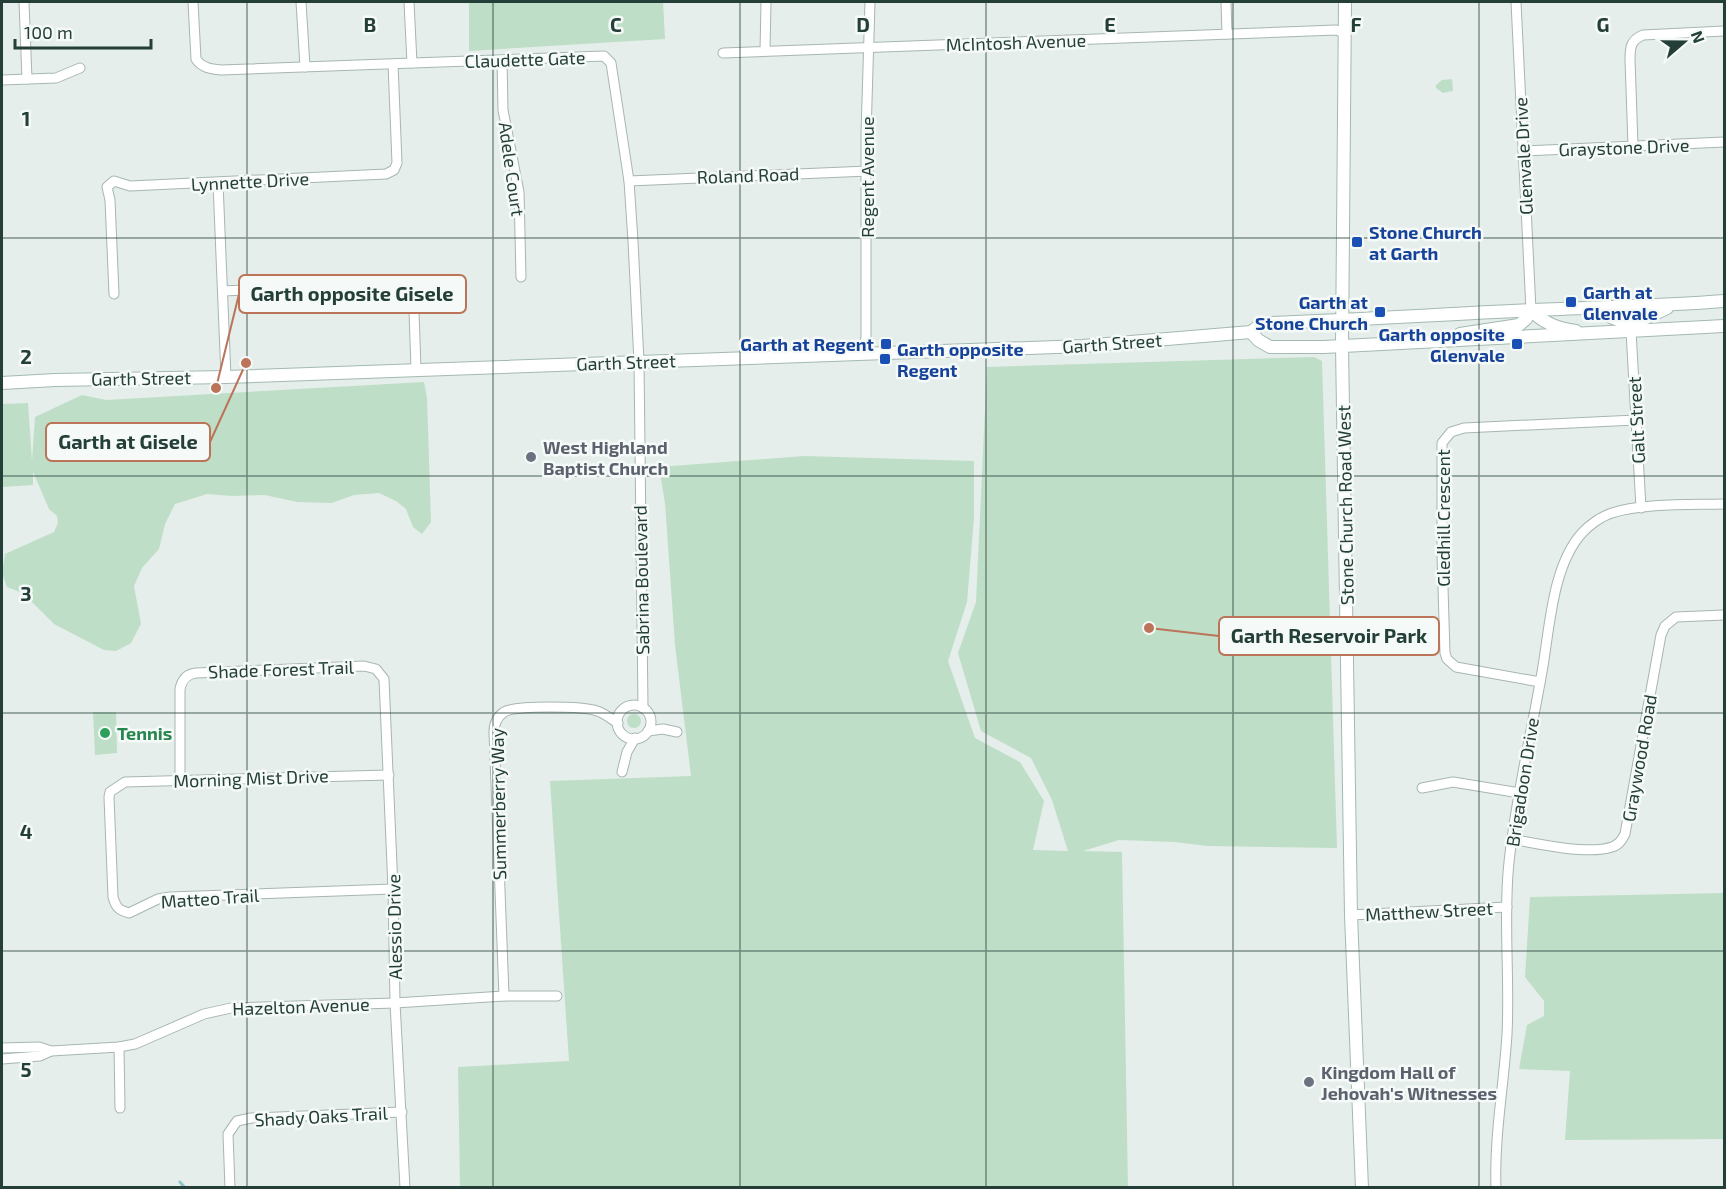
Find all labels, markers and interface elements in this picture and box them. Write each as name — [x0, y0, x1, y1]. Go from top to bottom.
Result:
scale bar — [15, 12, 152, 50]
text: B — [364, 12, 376, 36]
text: C — [610, 12, 622, 36]
text: D — [856, 12, 870, 36]
text: E — [1104, 12, 1116, 36]
text: F — [1350, 12, 1362, 36]
text: G — [1597, 12, 1609, 36]
north arrow — [1654, 12, 1714, 72]
text: 100 m — [24, 21, 73, 43]
text: N — [1688, 28, 1709, 45]
street label: McIntosh Avenue — [945, 29, 1087, 55]
street label: Claudette Gate — [464, 46, 586, 72]
street label: Glenvale Drive — [1509, 97, 1537, 215]
text: 1 — [22, 106, 30, 130]
street label: Regent Avenue — [856, 116, 878, 238]
street label: Adele Court — [494, 120, 530, 218]
street label: Graystone Drive — [1558, 134, 1690, 160]
street label: Roland Road — [696, 162, 800, 188]
street label: Lynnette Drive — [190, 167, 310, 195]
place label: Stone Church at Garth — [1369, 221, 1482, 264]
marker: Stone Church at Garth — [1350, 235, 1364, 249]
callout: Garth opposite Gisele — [239, 275, 466, 313]
text: Garth opposite Gisele — [250, 281, 454, 305]
place label: Garth at Glenvale — [1583, 281, 1658, 324]
place label: Garth at Stone Church — [1255, 291, 1369, 334]
marker: Garth at Glenvale — [1564, 295, 1578, 309]
marker: Garth at Stone Church — [1373, 305, 1387, 319]
place label: Garth opposite Glenvale — [1378, 323, 1505, 366]
street label: Garth Street — [1061, 329, 1163, 357]
place label: Garth at Regent — [740, 333, 875, 355]
marker: Garth at Regent — [879, 337, 893, 351]
marker: Garth opposite Glenvale — [1510, 337, 1524, 351]
place label: Garth opposite Regent — [897, 338, 1024, 381]
text: 2 — [20, 344, 32, 368]
street label: Garth Street — [576, 349, 676, 375]
marker: Garth opposite Regent — [878, 352, 892, 366]
street label: Garth Street — [91, 366, 191, 390]
street label: Galt Street — [1623, 376, 1649, 464]
street label: Stone Church Road West — [1332, 405, 1358, 605]
callout: Garth at Gisele — [46, 423, 210, 461]
text: Garth at Gisele — [58, 429, 198, 453]
place label: West Highland Baptist Church — [543, 436, 668, 479]
street label: Gledhill Crescent — [1432, 449, 1454, 587]
marker: West Highland Baptist Church — [524, 450, 538, 464]
street label: Sabrina Boulevard — [629, 505, 653, 655]
text: 3 — [20, 581, 32, 605]
callout: Garth Reservoir Park — [1219, 617, 1439, 655]
text: Garth Reservoir Park — [1231, 623, 1428, 647]
street label: Shade Forest Trail — [208, 655, 355, 683]
street label: Graywood Road — [1617, 693, 1661, 823]
street label: Brigadoon Drive — [1501, 716, 1543, 848]
place label: Tennis — [117, 722, 172, 744]
marker: Tennis — [98, 726, 112, 740]
street label: Summerberry Way — [486, 727, 510, 880]
street label: Morning Mist Drive — [173, 764, 329, 792]
text: 4 — [20, 819, 33, 843]
street label: Alessio Drive — [382, 874, 406, 980]
street label: Matteo Trail — [160, 884, 261, 912]
street label: Matthew Street — [1365, 897, 1494, 925]
street label: Hazelton Avenue — [232, 993, 370, 1019]
text: 5 — [20, 1057, 32, 1081]
place label: Kingdom Hall of Jehovah's Witnesses — [1321, 1061, 1497, 1104]
marker: Kingdom Hall of Jehovah's Witnesses — [1302, 1075, 1316, 1089]
street label: Shady Oaks Trail — [254, 1101, 389, 1130]

